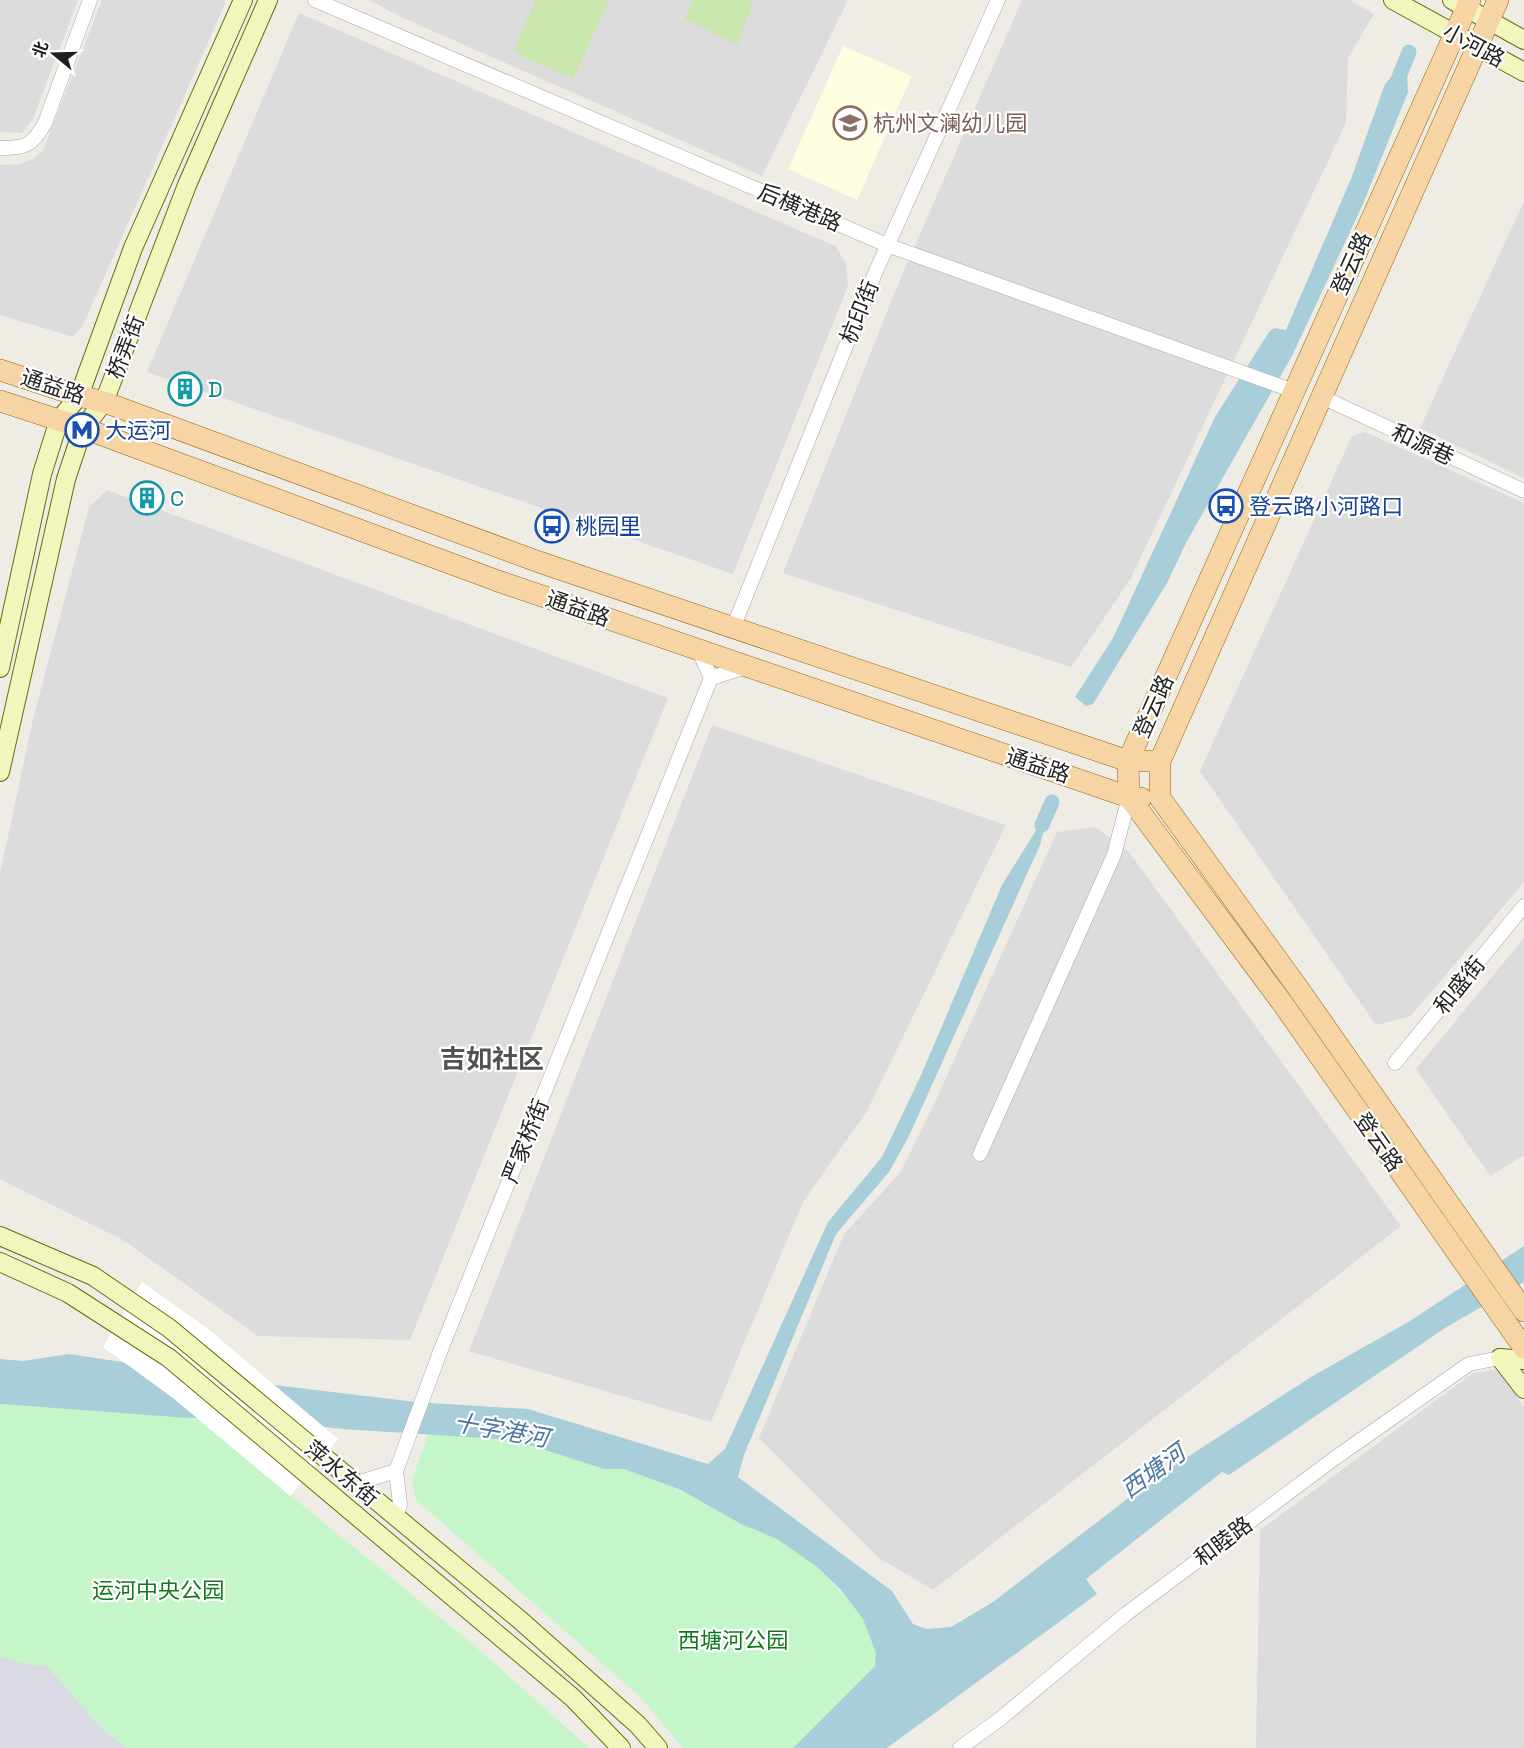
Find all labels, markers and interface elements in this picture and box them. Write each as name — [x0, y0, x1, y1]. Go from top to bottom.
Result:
street label: 小河路 — [1438, 17, 1510, 73]
north arrow — [24, 24, 84, 84]
text: 北 — [28, 38, 53, 60]
school or university icon: 杭州文澜幼儿园 — [832, 105, 868, 141]
place label: 杭州文澜幼儿园 — [873, 109, 1027, 137]
street label: 后横港路 — [754, 177, 846, 237]
street label: 登云路 — [1325, 227, 1377, 299]
street label: 杭印街 — [834, 276, 884, 348]
street label: 桥弄街 — [100, 311, 150, 383]
street label: 通益路 — [17, 362, 89, 410]
building icon: D — [167, 371, 203, 407]
place label: D — [208, 375, 223, 403]
metro station icon: 大运河 — [64, 412, 100, 448]
place label: 大运河 — [105, 416, 171, 444]
street label: 和源巷 — [1387, 417, 1459, 471]
building icon: C — [129, 480, 165, 516]
place label: C — [170, 484, 184, 512]
bus stop icon: 登云路小河路口 — [1208, 488, 1244, 524]
place label: 登云路小河路口 — [1249, 492, 1403, 520]
bus stop icon: 桃园里 — [534, 508, 570, 544]
place label: 桃园里 — [575, 512, 641, 540]
street label: 通益路 — [542, 584, 614, 632]
street label: 登云路 — [1127, 670, 1179, 742]
street label: 通益路 — [1002, 741, 1074, 789]
street label: 和盛街 — [1427, 951, 1491, 1019]
district label: 吉如社区 — [440, 1042, 544, 1076]
street label: 严家桥街 — [496, 1095, 554, 1187]
street label: 登云路 — [1349, 1107, 1409, 1177]
water label: 十字港河 — [451, 1406, 555, 1454]
street label: 萍水东街 — [299, 1434, 385, 1512]
water label: 西塘河 — [1115, 1435, 1194, 1505]
street label: 和睦路 — [1188, 1510, 1258, 1572]
park label: 运河中央公园 — [92, 1576, 224, 1604]
park label: 西塘河公园 — [678, 1626, 788, 1654]

